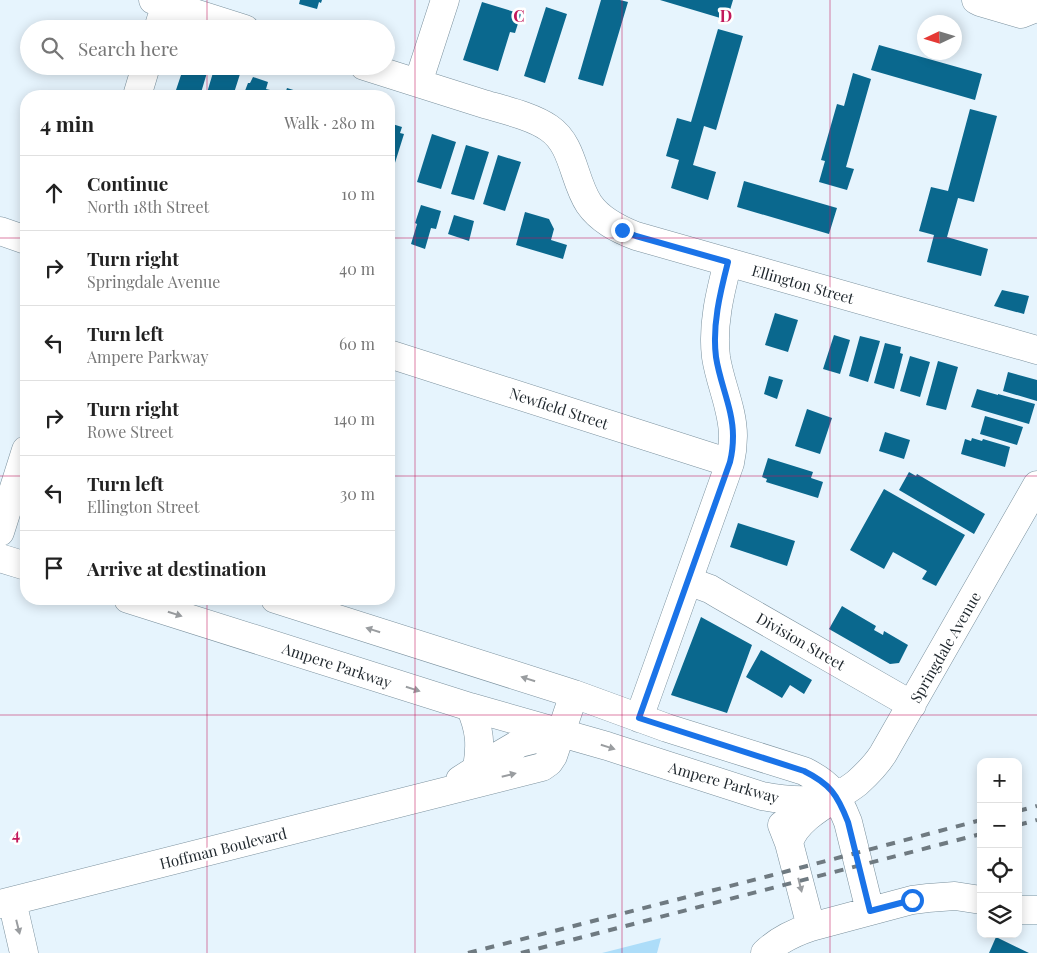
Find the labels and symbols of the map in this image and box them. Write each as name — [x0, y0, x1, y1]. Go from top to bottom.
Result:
text: C — [513, 5, 525, 26]
text: D — [720, 5, 732, 26]
north arrow — [917, 15, 962, 60]
route end — [611, 219, 634, 242]
street label: Ellington Street — [750, 260, 857, 308]
street label: Newfield Street — [507, 383, 612, 434]
street label: Springdale Avenue — [905, 588, 985, 706]
street label: Division Street — [753, 608, 850, 675]
one-way arrow — [167, 610, 182, 618]
one-way arrow — [365, 626, 380, 634]
street label: Ampere Parkway — [279, 638, 395, 692]
one-way arrow — [520, 675, 535, 683]
one-way arrow — [405, 686, 420, 694]
one-way arrow — [601, 743, 616, 751]
street label: Ampere Parkway — [666, 756, 782, 807]
one-way arrow — [502, 771, 517, 779]
street label: Hoffman Boulevard — [157, 822, 289, 873]
text: 4 — [12, 823, 20, 844]
one-way arrow — [796, 878, 804, 893]
route start — [901, 889, 924, 912]
one-way arrow — [14, 920, 22, 935]

